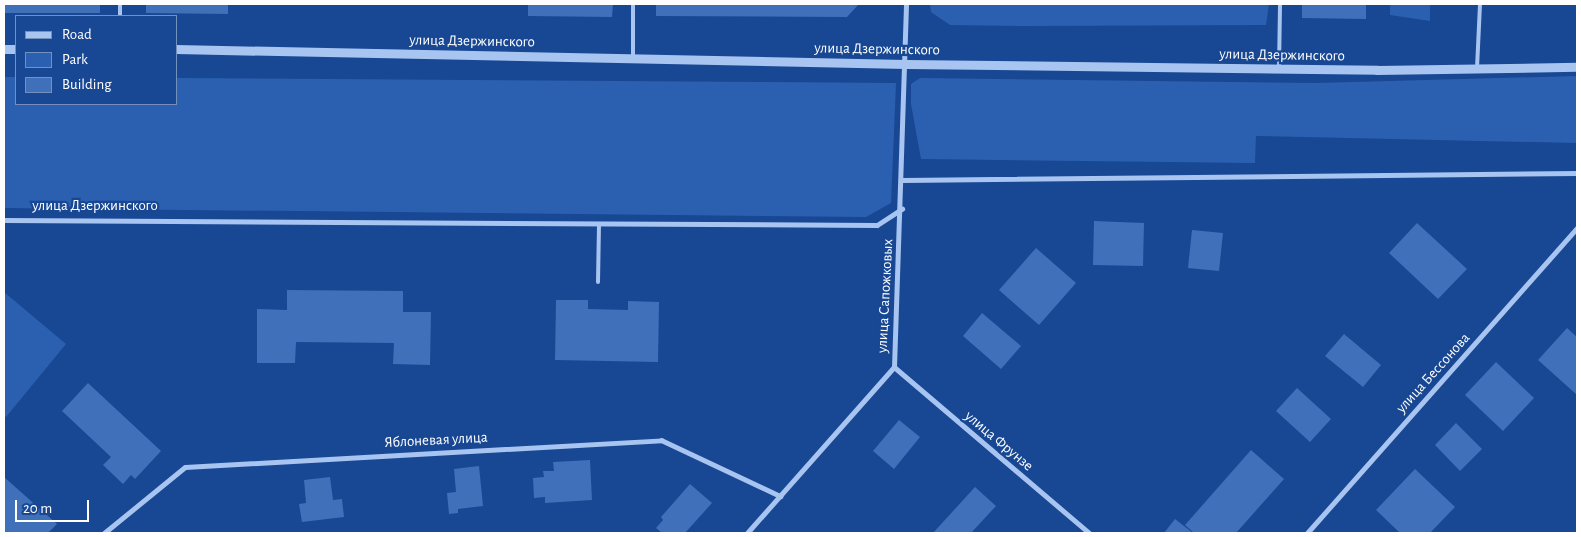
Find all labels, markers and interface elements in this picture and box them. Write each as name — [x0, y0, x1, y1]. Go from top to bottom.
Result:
legend — [15, 15, 178, 105]
text: Road — [62, 27, 92, 42]
street label: улица Дзержинского — [409, 31, 535, 51]
street label: улица Дзержинского — [814, 39, 940, 59]
street label: улица Дзержинского — [1219, 45, 1345, 65]
text: Park — [62, 52, 88, 67]
text: Building — [62, 77, 112, 92]
street label: улица Дзержинского — [32, 197, 158, 215]
street label: улица Сапожковых — [873, 238, 897, 354]
street label: улица Бессонова — [1392, 329, 1474, 417]
street label: улица Фрунзе — [961, 407, 1037, 475]
street label: Яблоневая улица — [384, 428, 488, 452]
scale bar — [18, 490, 91, 522]
text: 20 m — [23, 501, 52, 516]

